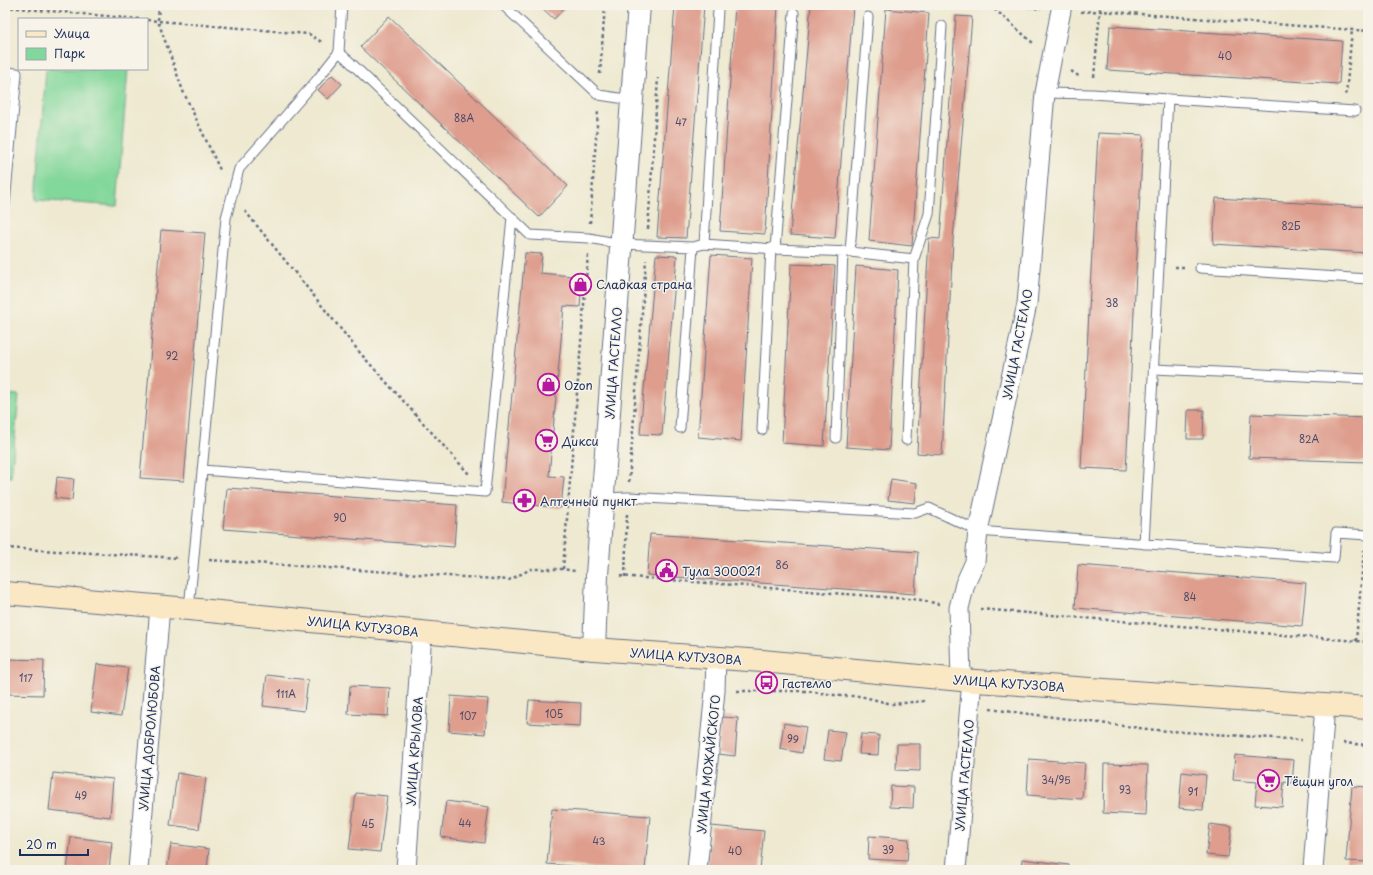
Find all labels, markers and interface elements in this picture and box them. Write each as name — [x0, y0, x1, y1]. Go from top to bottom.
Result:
legend — [18, 18, 148, 70]
text: Улица — [54, 24, 90, 42]
text: Парк — [54, 44, 86, 62]
house number: 40 — [1218, 48, 1232, 63]
house number: 88А — [454, 110, 474, 125]
house number: 47 — [675, 114, 688, 129]
house number: 82Б — [1282, 218, 1301, 233]
shop icon: Сладкая страна — [568, 271, 594, 297]
place label: Сладкая страна — [596, 275, 693, 293]
street label: УЛИЦА ГАСТЕЛЛО — [997, 287, 1037, 401]
house number: 38 — [1106, 295, 1118, 310]
street label: УЛИЦА ГАСТЕЛЛО — [600, 306, 626, 420]
house number: 92 — [166, 348, 178, 363]
shop icon: Ozon — [536, 372, 562, 398]
place label: Ozon — [564, 376, 593, 394]
supermarket icon: Дикси — [534, 428, 560, 454]
house number: 82А — [1299, 431, 1319, 446]
place label: Дикси — [561, 432, 599, 450]
pharmacy icon: Аптечный пункт — [511, 488, 537, 514]
place label: Аптечный пункт — [540, 492, 637, 510]
house number: 90 — [333, 510, 347, 525]
house number: 86 — [776, 557, 789, 572]
public building icon: Тула 300021 — [653, 558, 679, 584]
place label: Тула 300021 — [682, 562, 761, 580]
house number: 84 — [1184, 589, 1197, 604]
street label: УЛИЦА КУТУЗОВА — [306, 611, 420, 641]
street label: УЛИЦА КУТУЗОВА — [630, 643, 743, 669]
street label: УЛИЦА ДОБРОЛЮБОВА — [134, 664, 164, 811]
house number: 117 — [19, 670, 33, 685]
bus stop icon: Гастелло — [753, 670, 779, 696]
street label: УЛИЦА КУТУЗОВА — [953, 670, 1066, 696]
place label: Гастелло — [782, 674, 832, 692]
house number: 111А — [276, 686, 296, 701]
street label: УЛИЦА МОЖАЙСКОГО — [692, 694, 724, 834]
street label: УЛИЦА КРЫЛОВА — [401, 695, 427, 806]
house number: 105 — [545, 706, 563, 721]
house number: 107 — [459, 708, 477, 723]
street label: УЛИЦА ГАСТЕЛЛО — [950, 718, 978, 832]
house number: 99 — [787, 731, 799, 746]
supermarket icon: Тёщин угол — [1255, 768, 1281, 794]
house number: 34/95 — [1041, 772, 1071, 787]
place label: Тёщин угол — [1284, 772, 1353, 790]
house number: 93 — [1119, 782, 1131, 797]
house number: 91 — [1188, 784, 1198, 799]
house number: 49 — [75, 788, 87, 803]
house number: 44 — [458, 815, 472, 830]
house number: 45 — [362, 816, 374, 831]
scale bar — [20, 831, 88, 857]
house number: 43 — [593, 833, 606, 848]
text: 20 m — [26, 835, 57, 853]
house number: 39 — [882, 842, 894, 857]
house number: 40 — [728, 843, 742, 858]

